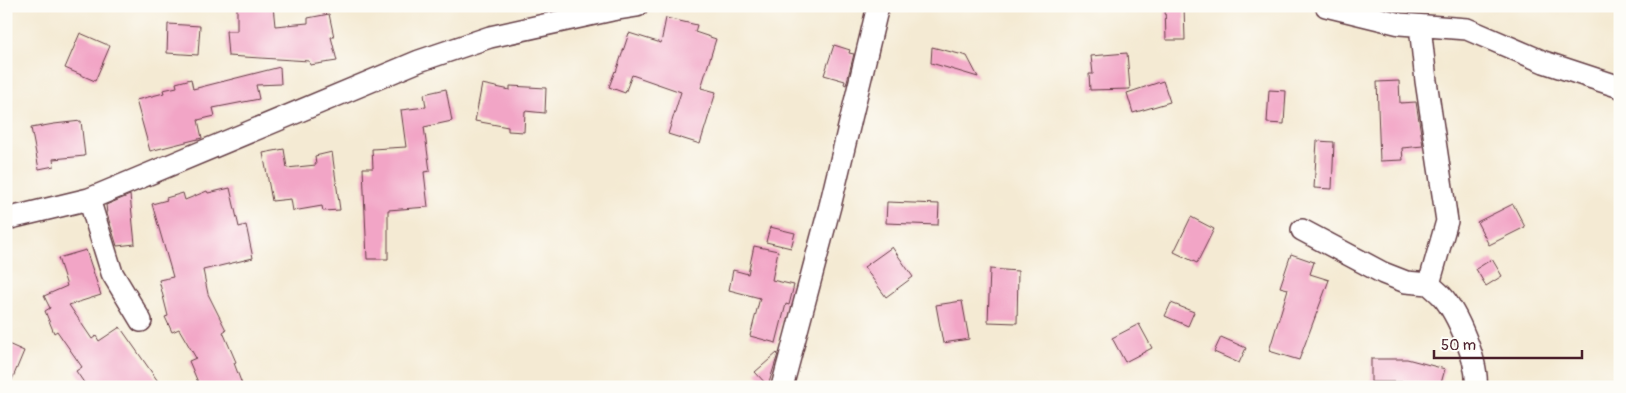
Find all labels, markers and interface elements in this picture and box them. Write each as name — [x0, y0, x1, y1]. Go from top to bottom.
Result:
scale bar — [1434, 328, 1581, 360]
text: 50 m — [1441, 336, 1476, 355]

